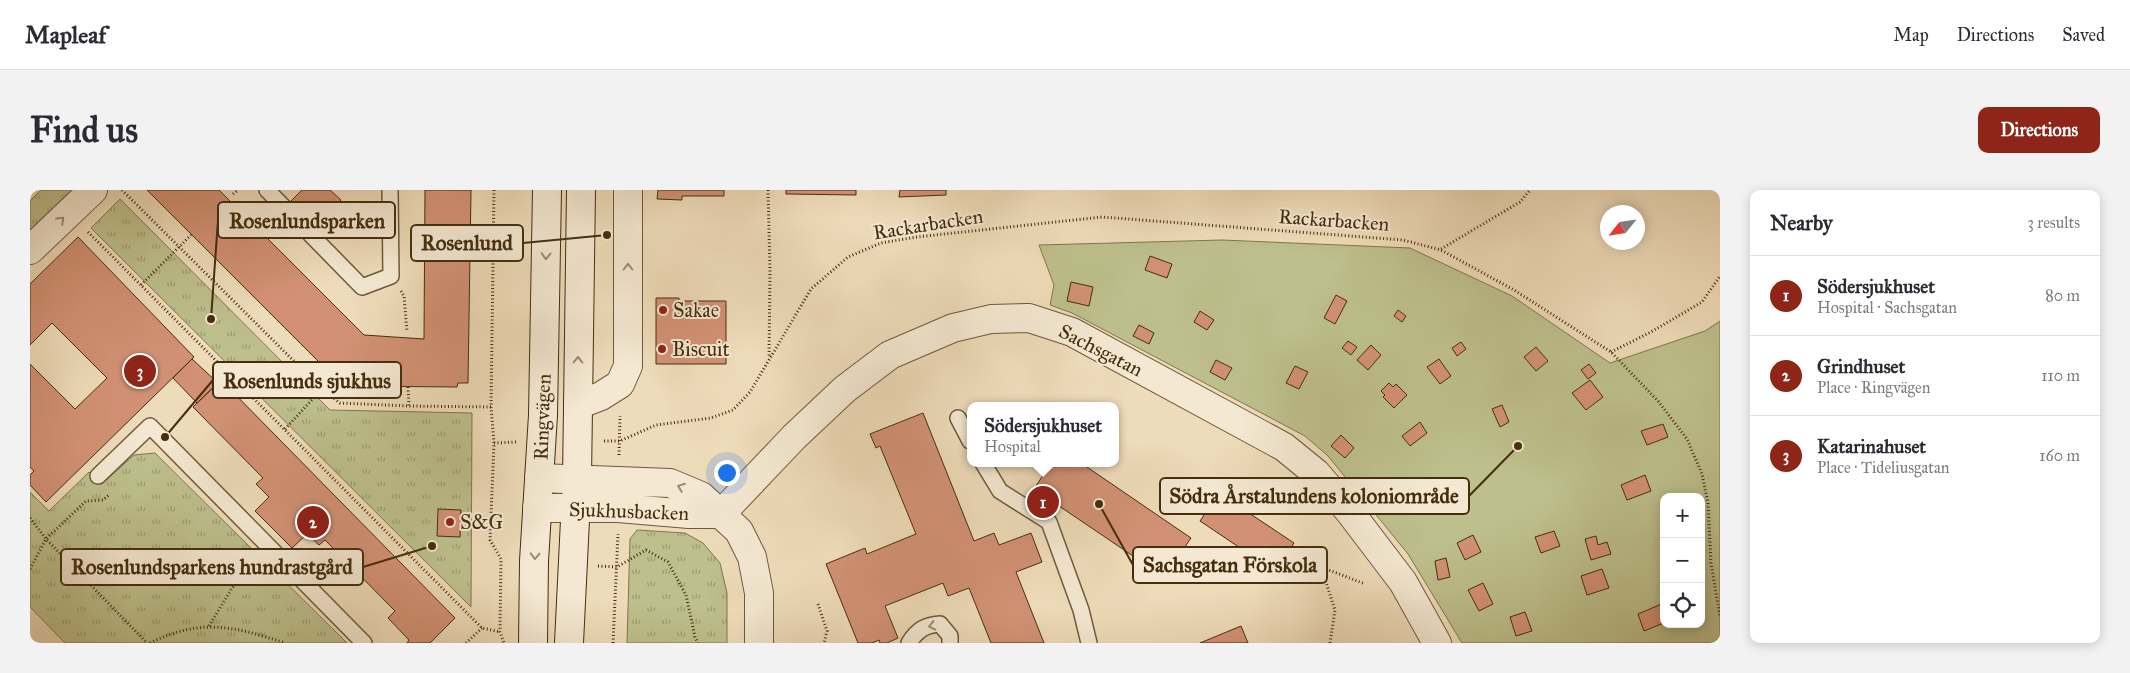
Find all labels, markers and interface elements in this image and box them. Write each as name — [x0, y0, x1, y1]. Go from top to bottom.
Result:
text: Mapleaf — [25, 20, 106, 50]
text: Map — [1893, 24, 1929, 46]
text: Directions — [1957, 24, 2034, 46]
text: Saved — [2062, 24, 2105, 46]
button: Directions — [1978, 107, 2100, 153]
text: Find us — [30, 109, 138, 152]
callout: Rosenlundsparken — [218, 202, 395, 238]
street label: Rackarbacken — [871, 203, 985, 245]
street label: Rackarbacken — [1278, 204, 1390, 236]
north arrow — [1600, 205, 1645, 250]
text: Rosenlundsparken — [229, 208, 386, 234]
text: Nearby — [1770, 210, 1833, 236]
text: 3 results — [2027, 213, 2080, 232]
one-way arrow — [56, 217, 65, 226]
callout: Rosenlund — [411, 225, 523, 261]
text: Rosenlund — [421, 230, 513, 256]
one-way arrow — [541, 252, 551, 260]
one-way arrow — [623, 263, 633, 270]
text: Södersjukhuset — [1817, 275, 1935, 298]
text: 1 — [1783, 286, 1789, 305]
text: 80 m — [2045, 286, 2080, 305]
place label: Sakae — [673, 298, 719, 322]
text: Hospital · Sachsgatan — [1817, 298, 1957, 317]
marker: Sakae — [657, 304, 669, 316]
street label: Sachsgatan — [1055, 319, 1147, 382]
place label: Biscuit — [672, 337, 730, 361]
marker: Biscuit — [656, 343, 668, 355]
pin: 3 — [124, 352, 156, 390]
text: Grindhuset — [1817, 355, 1905, 378]
one-way arrow — [573, 356, 583, 364]
callout: Rosenlunds sjukhus — [213, 362, 401, 398]
text: 2 — [1782, 366, 1790, 385]
text: 110 m — [2041, 366, 2080, 385]
text: Rosenlunds sjukhus — [223, 368, 391, 394]
street label: Ringvägen — [528, 373, 557, 461]
text: Place · Ringvägen — [1817, 378, 1930, 397]
popup — [967, 402, 1119, 467]
text: Södersjukhuset — [984, 414, 1102, 437]
text: Katarinahuset — [1817, 435, 1926, 458]
text: Hospital — [984, 437, 1041, 456]
text: 3 — [1783, 446, 1789, 465]
text: 160 m — [2039, 446, 2080, 465]
text: Place · Tideliusgatan — [1817, 458, 1949, 477]
your location — [714, 460, 740, 486]
callout: Södra Årstalundens koloniområde — [1160, 478, 1469, 514]
one-way arrow — [677, 483, 685, 493]
pin: 1 — [1027, 483, 1059, 521]
text: Södra Årstalundens koloniområde — [1169, 483, 1459, 509]
map controls — [1660, 493, 1705, 628]
button: + — [1660, 493, 1705, 538]
street label: Sjukhusbacken — [569, 497, 690, 525]
pin: 2 — [297, 503, 329, 541]
place label: S&G — [460, 510, 503, 534]
marker: S&G — [444, 516, 456, 528]
button: − — [1660, 538, 1705, 583]
callout: Sachsgatan Förskola — [1133, 547, 1327, 583]
callout: Rosenlundsparkens hundrastgård — [61, 549, 363, 585]
text: Sachsgatan Förskola — [1143, 552, 1318, 578]
one-way arrow — [529, 553, 540, 561]
text: Rosenlundsparkens hundrastgård — [71, 554, 353, 580]
button: locate — [1660, 583, 1705, 628]
one-way arrow — [928, 620, 937, 631]

